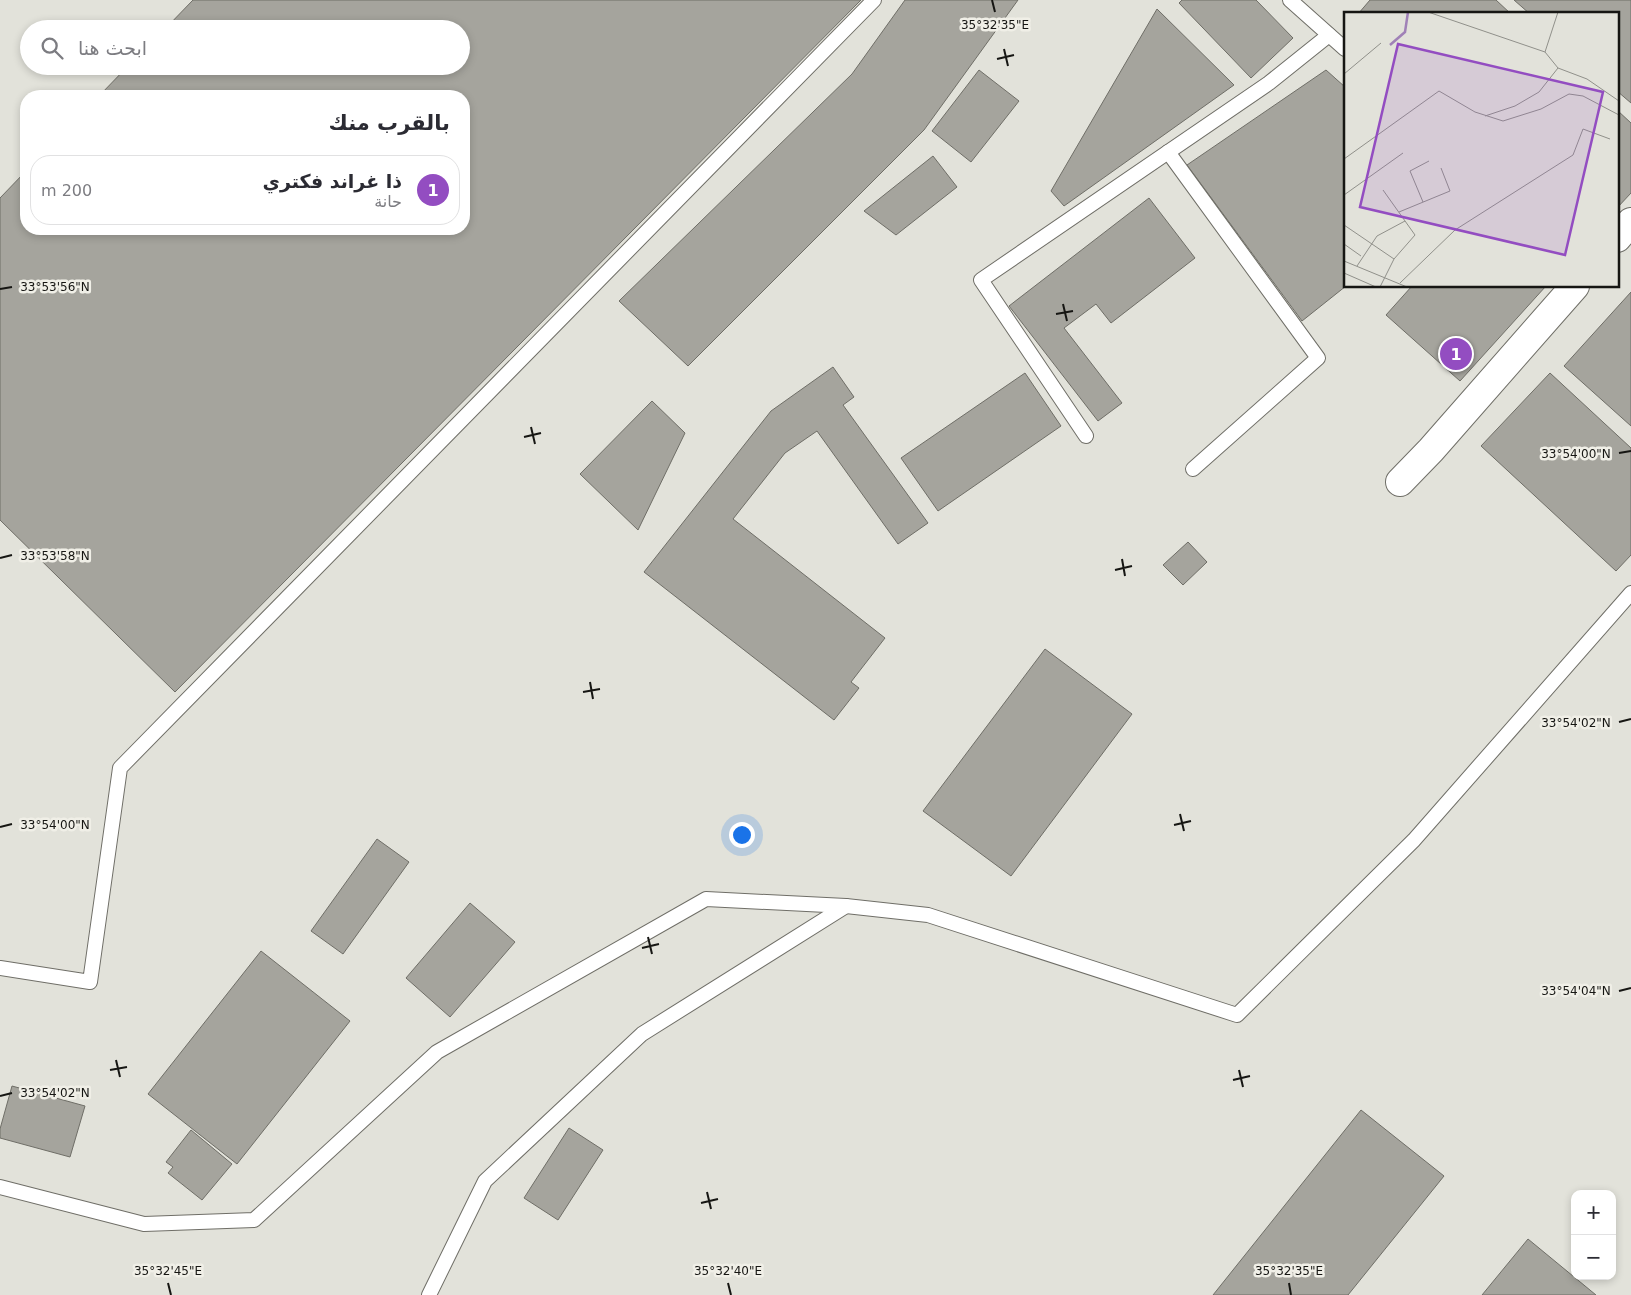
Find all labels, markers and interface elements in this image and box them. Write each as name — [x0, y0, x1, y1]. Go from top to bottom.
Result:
inset map — [1344, 12, 1618, 288]
text: 35°32'35"E — [961, 18, 1029, 32]
search box — [20, 20, 470, 75]
icon: search — [38, 34, 66, 62]
text: ابحث هنا — [78, 37, 147, 59]
text: بالقرب منك — [329, 111, 450, 135]
text: ذا غراند فكتري — [263, 170, 402, 192]
text: 200 m — [41, 181, 92, 200]
text: 1 — [427, 181, 439, 200]
text: حانة — [374, 192, 402, 211]
text: 33°53'56"N — [20, 280, 90, 294]
pin: 1 — [1440, 335, 1472, 373]
text: 33°54'00"N — [1541, 447, 1611, 461]
text: 33°53'58"N — [20, 549, 90, 563]
text: 33°54'02"N — [1541, 716, 1611, 730]
text: 33°54'00"N — [20, 818, 90, 832]
your location — [729, 822, 755, 848]
text: 33°54'04"N — [1541, 984, 1611, 998]
text: 33°54'02"N — [20, 1086, 90, 1100]
map controls — [1571, 1190, 1616, 1280]
button: + — [1571, 1190, 1616, 1235]
button: − — [1571, 1235, 1616, 1280]
text: 35°32'45"E — [134, 1264, 202, 1278]
text: 35°32'40"E — [694, 1264, 762, 1278]
text: 35°32'35"E — [1255, 1264, 1323, 1278]

